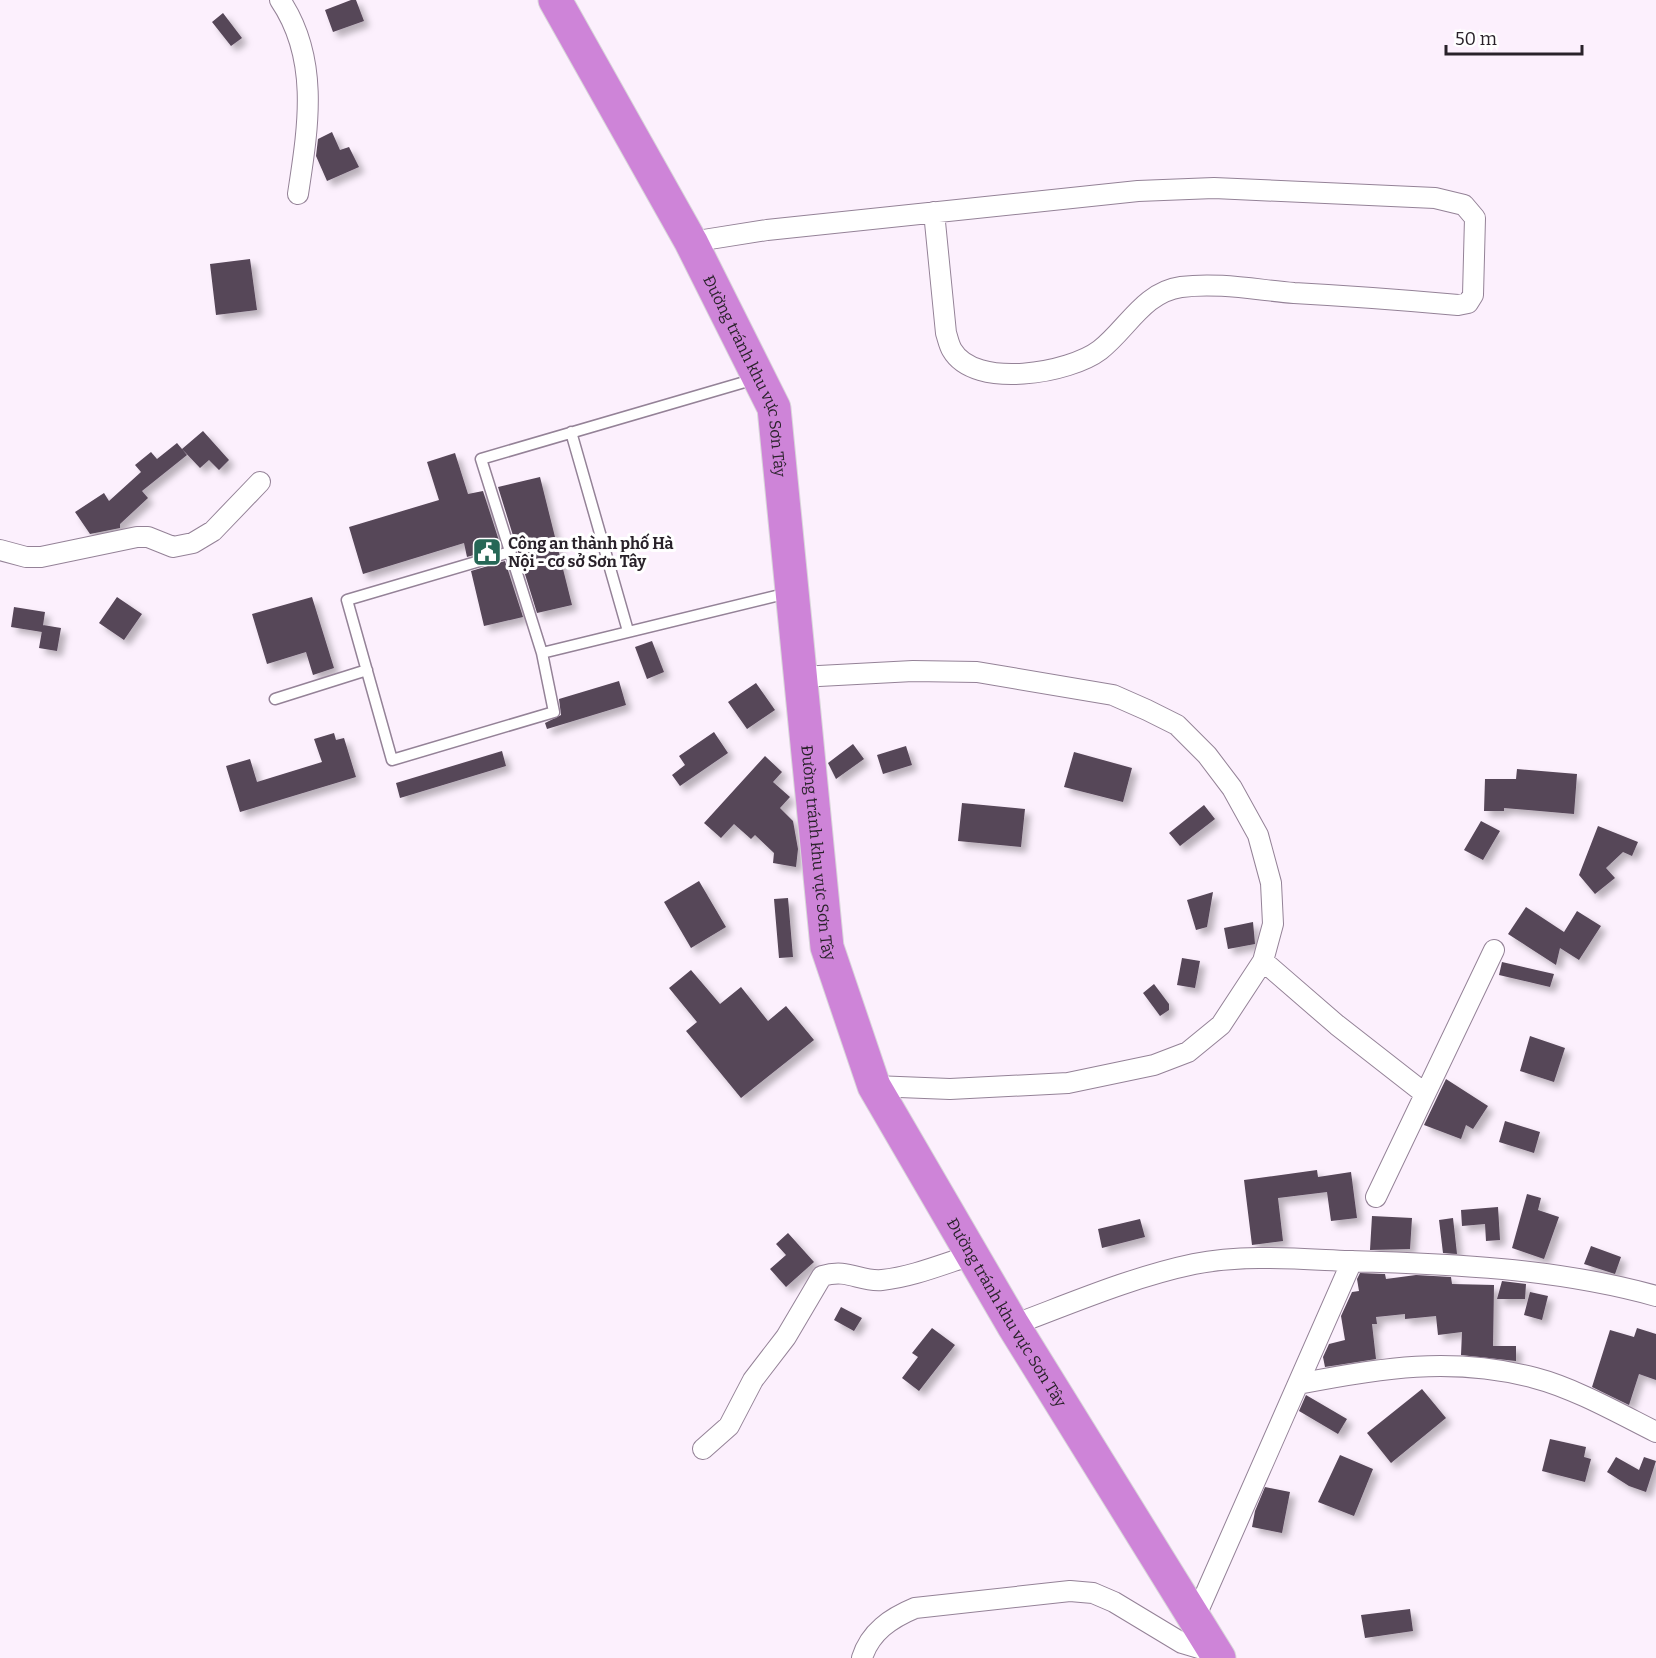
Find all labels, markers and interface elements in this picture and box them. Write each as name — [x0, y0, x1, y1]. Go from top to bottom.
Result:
scale bar — [1446, 18, 1582, 56]
text: 50 m — [1455, 28, 1497, 50]
street label: Đường tránh khu vực Sơn Tây — [700, 272, 790, 478]
place label: Công an thành phố Hà Nội - cơ sở Sơn Tây — [508, 533, 674, 571]
public building icon: Công an thành phố Hà Nội - cơ sở Sơn Tây — [471, 536, 503, 568]
street label: Đường tránh khu vực Sơn Tây — [798, 744, 840, 963]
street label: Đường tránh khu vực Sơn Tây — [943, 1215, 1071, 1411]

